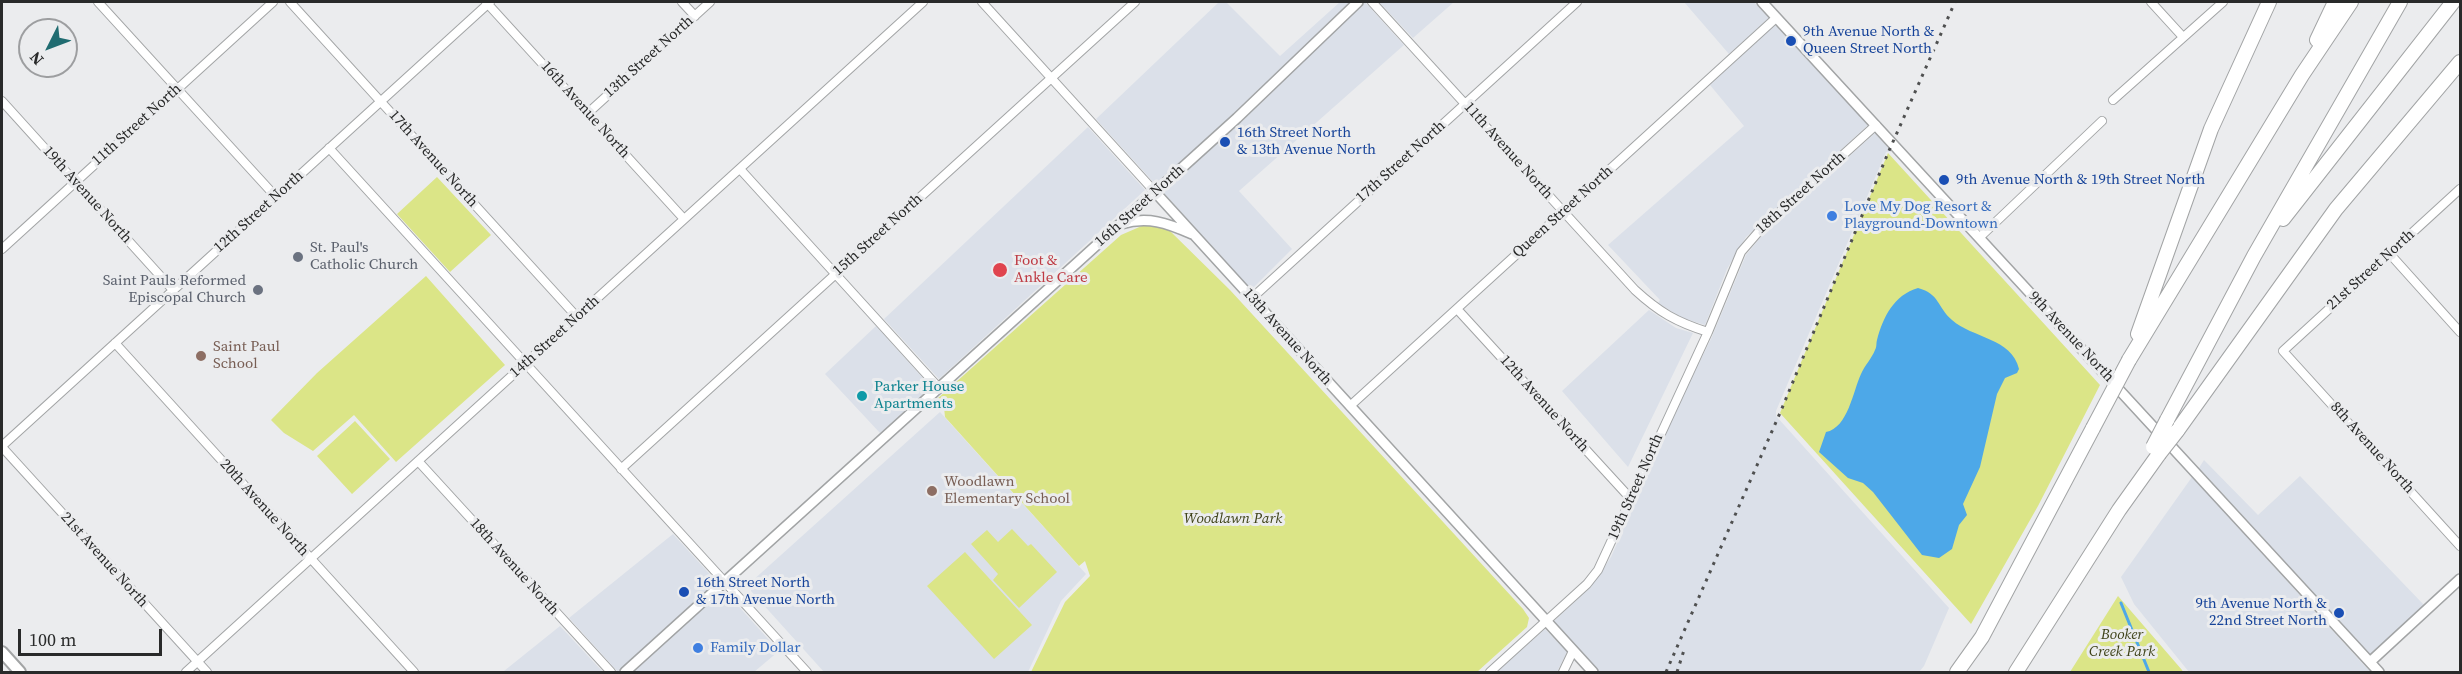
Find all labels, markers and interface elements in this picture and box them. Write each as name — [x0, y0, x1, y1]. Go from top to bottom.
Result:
street label: 13th Street North — [601, 12, 697, 102]
north arrow — [18, 18, 78, 78]
place label: 9th Avenue North & Queen Street North — [1803, 23, 1935, 58]
marker: 9th Avenue North & Queen Street North — [1784, 34, 1798, 48]
text: N — [24, 47, 48, 70]
street label: 16th Avenue North — [537, 58, 633, 162]
street label: 11th Street North — [89, 80, 185, 170]
street label: 11th Avenue North — [1460, 99, 1556, 203]
street label: 17th Avenue North — [385, 107, 481, 211]
street label: 17th Street North — [1353, 117, 1449, 207]
place label: 16th Street North & 13th Avenue North — [1237, 124, 1376, 159]
marker: 16th Street North & 13th Avenue North — [1218, 135, 1232, 149]
street label: 19th Avenue North — [39, 143, 135, 247]
street label: 18th Street North — [1753, 148, 1849, 238]
street label: 16th Street North — [1092, 161, 1188, 251]
street label: Queen Street North — [1509, 162, 1617, 262]
street label: 12th Street North — [211, 167, 307, 257]
place label: 9th Avenue North & 19th Street North — [1956, 171, 2205, 189]
marker: 9th Avenue North & 19th Street North — [1937, 173, 1951, 187]
street label: 15th Street North — [830, 190, 926, 280]
place label: Love My Dog Resort & Playground-Downtown — [1844, 198, 1998, 233]
marker: Love My Dog Resort & Playground-Downtown — [1825, 209, 1839, 223]
street label: 21st Street North — [2323, 226, 2419, 314]
place label: St. Paul's Catholic Church — [310, 239, 418, 274]
marker: St. Paul's Catholic Church — [291, 250, 305, 264]
place label: Foot & Ankle Care — [1014, 252, 1088, 287]
marker: Foot & Ankle Care — [991, 261, 1009, 279]
place label: Saint Pauls Reformed Episcopal Church — [103, 272, 246, 307]
marker: Saint Pauls Reformed Episcopal Church — [251, 283, 265, 297]
street label: 13th Avenue North — [1239, 285, 1335, 389]
street label: 9th Avenue North — [2024, 288, 2118, 386]
street label: 14th Street North — [507, 292, 603, 382]
place label: Saint Paul School — [213, 338, 280, 373]
marker: Saint Paul School — [194, 349, 208, 363]
street label: 12th Avenue North — [1496, 352, 1592, 456]
place label: Parker House Apartments — [874, 378, 964, 413]
marker: Parker House Apartments — [855, 389, 869, 403]
street label: 8th Avenue North — [2326, 398, 2418, 498]
street label: 19th Street North — [1605, 431, 1667, 543]
street label: 20th Avenue North — [216, 456, 312, 560]
place label: Woodlawn Elementary School — [944, 473, 1070, 508]
marker: Woodlawn Elementary School — [925, 484, 939, 498]
street label: 21st Avenue North — [56, 509, 152, 611]
park label: Woodlawn Park — [1184, 510, 1282, 528]
street label: 18th Avenue North — [466, 515, 562, 619]
place label: 16th Street North & 17th Avenue North — [696, 574, 835, 609]
marker: 16th Street North & 17th Avenue North — [677, 585, 691, 599]
place label: 9th Avenue North & 22nd Street North — [2195, 595, 2327, 630]
marker: 9th Avenue North & 22nd Street North — [2332, 606, 2346, 620]
scale bar — [21, 617, 165, 655]
park label: Booker Creek Park — [2089, 626, 2155, 661]
text: 100 m — [29, 627, 76, 652]
place label: Family Dollar — [710, 639, 801, 657]
marker: Family Dollar — [691, 641, 705, 655]

